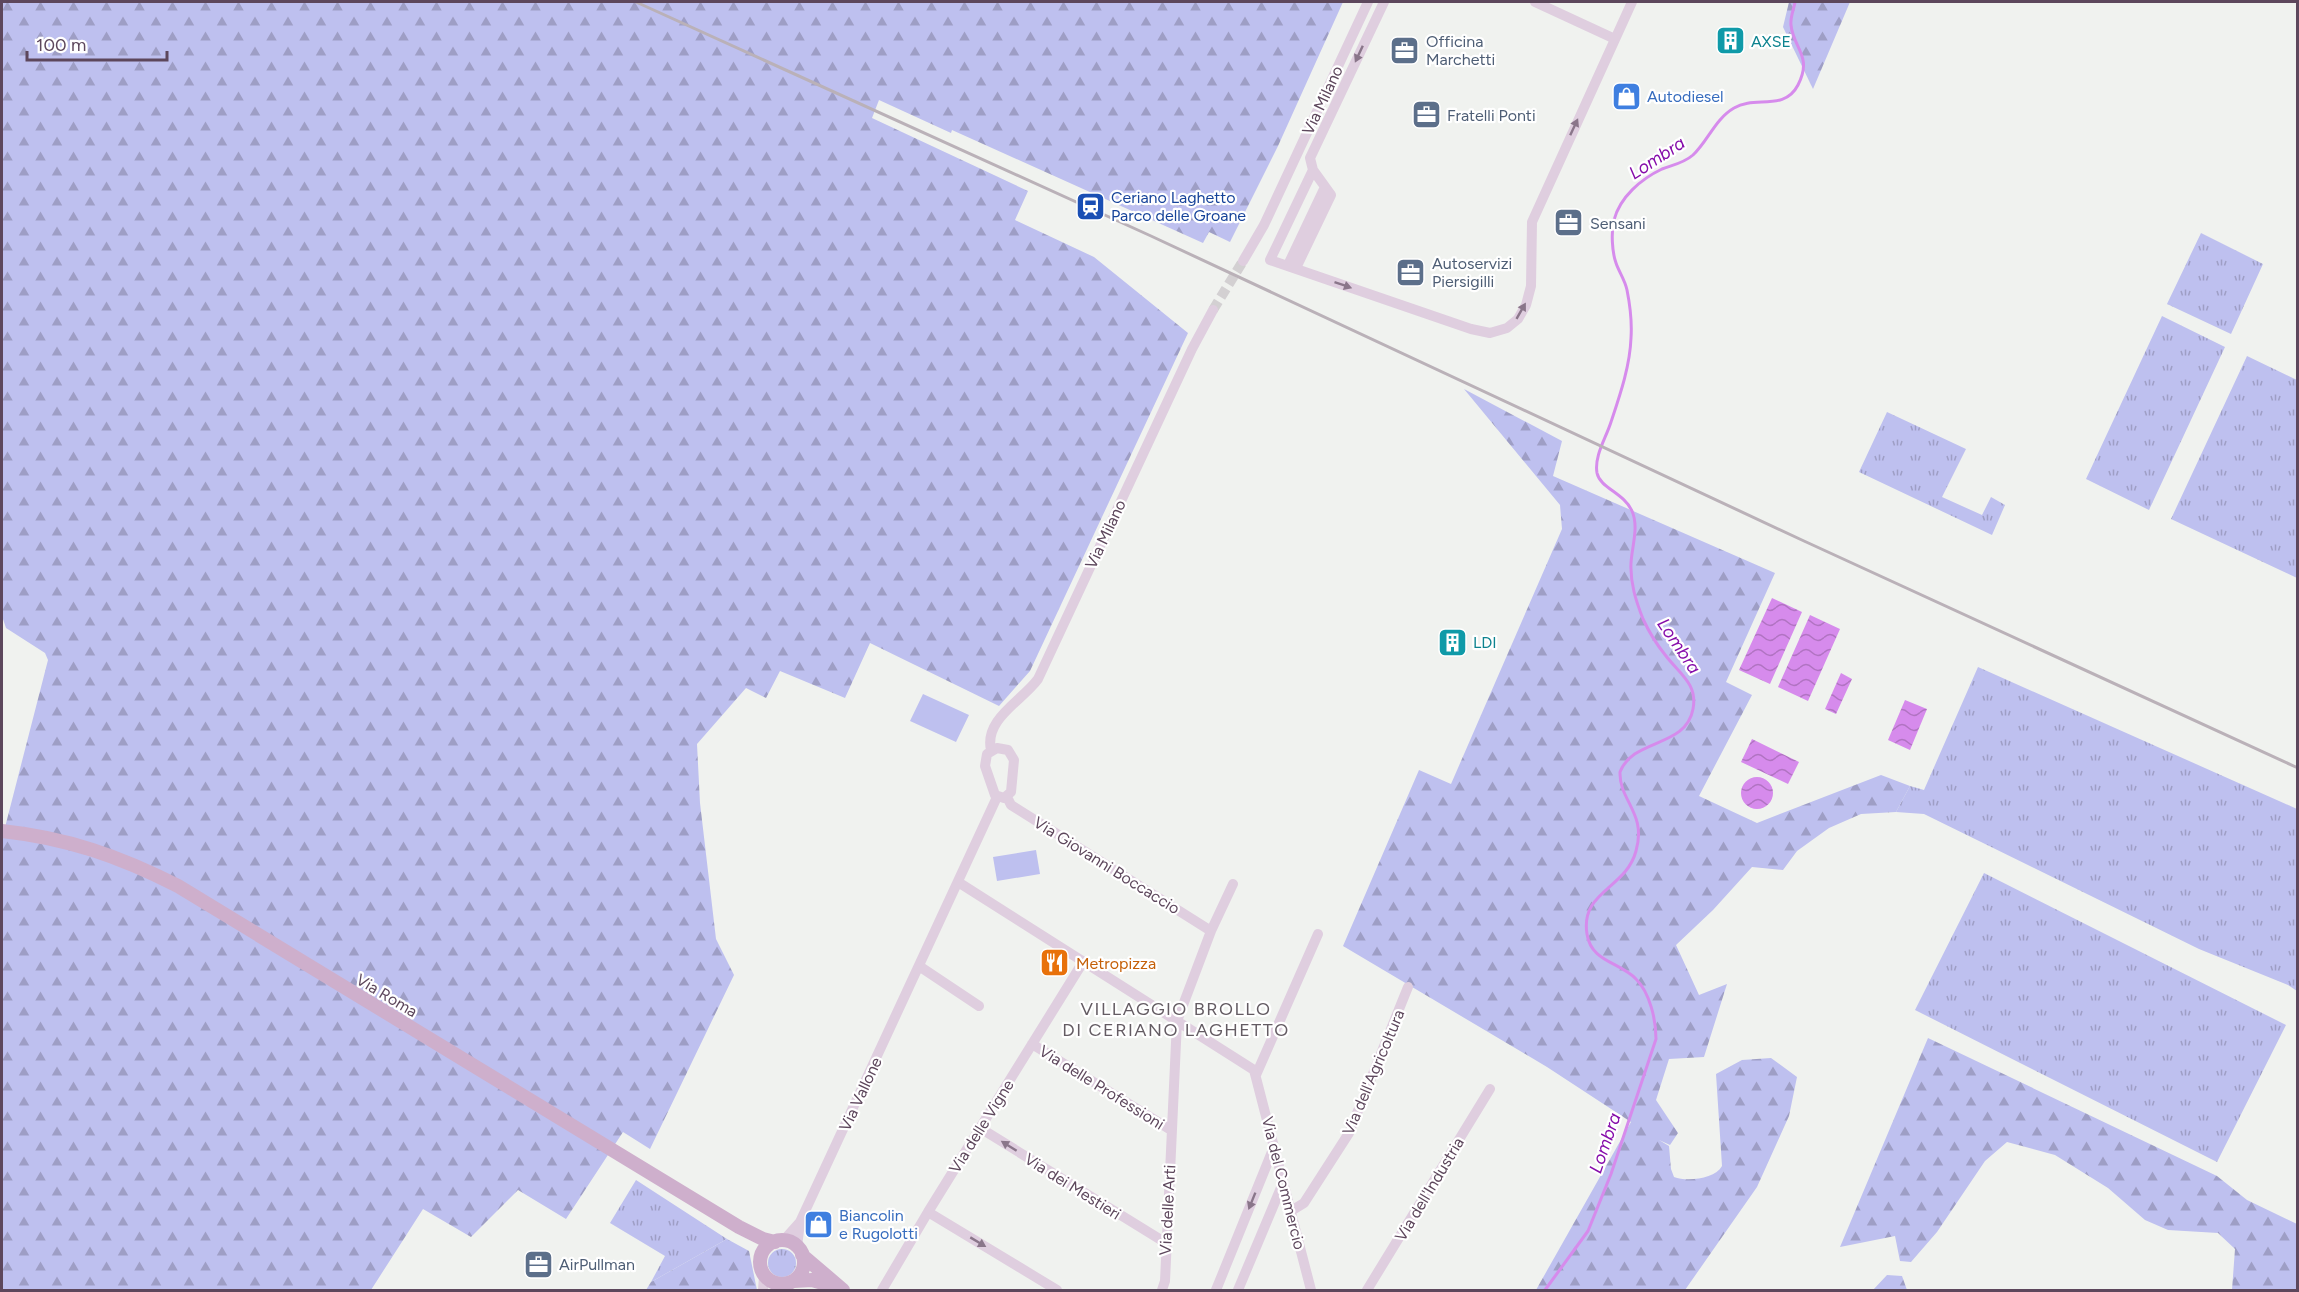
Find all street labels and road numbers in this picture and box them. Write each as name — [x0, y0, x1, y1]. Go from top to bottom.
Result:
street label: Via Milano — [1298, 63, 1347, 138]
street label: Via Milano — [1081, 497, 1130, 572]
street label: Via Giovanni Boccaccio — [1030, 813, 1183, 918]
street label: Via Roma — [353, 970, 421, 1021]
street label: Via dell'Agricoltura — [1338, 1007, 1408, 1138]
street label: Via delle Professioni — [1036, 1041, 1168, 1134]
street label: Via Vallone — [835, 1054, 886, 1134]
street label: Via delle Vigne — [945, 1076, 1018, 1177]
street label: Via del Commercio — [1258, 1115, 1309, 1252]
street label: Via dell'Industria — [1391, 1134, 1468, 1245]
street label: Via dei Mestieri — [1021, 1149, 1124, 1224]
street label: Via delle Arti — [1156, 1164, 1179, 1256]

